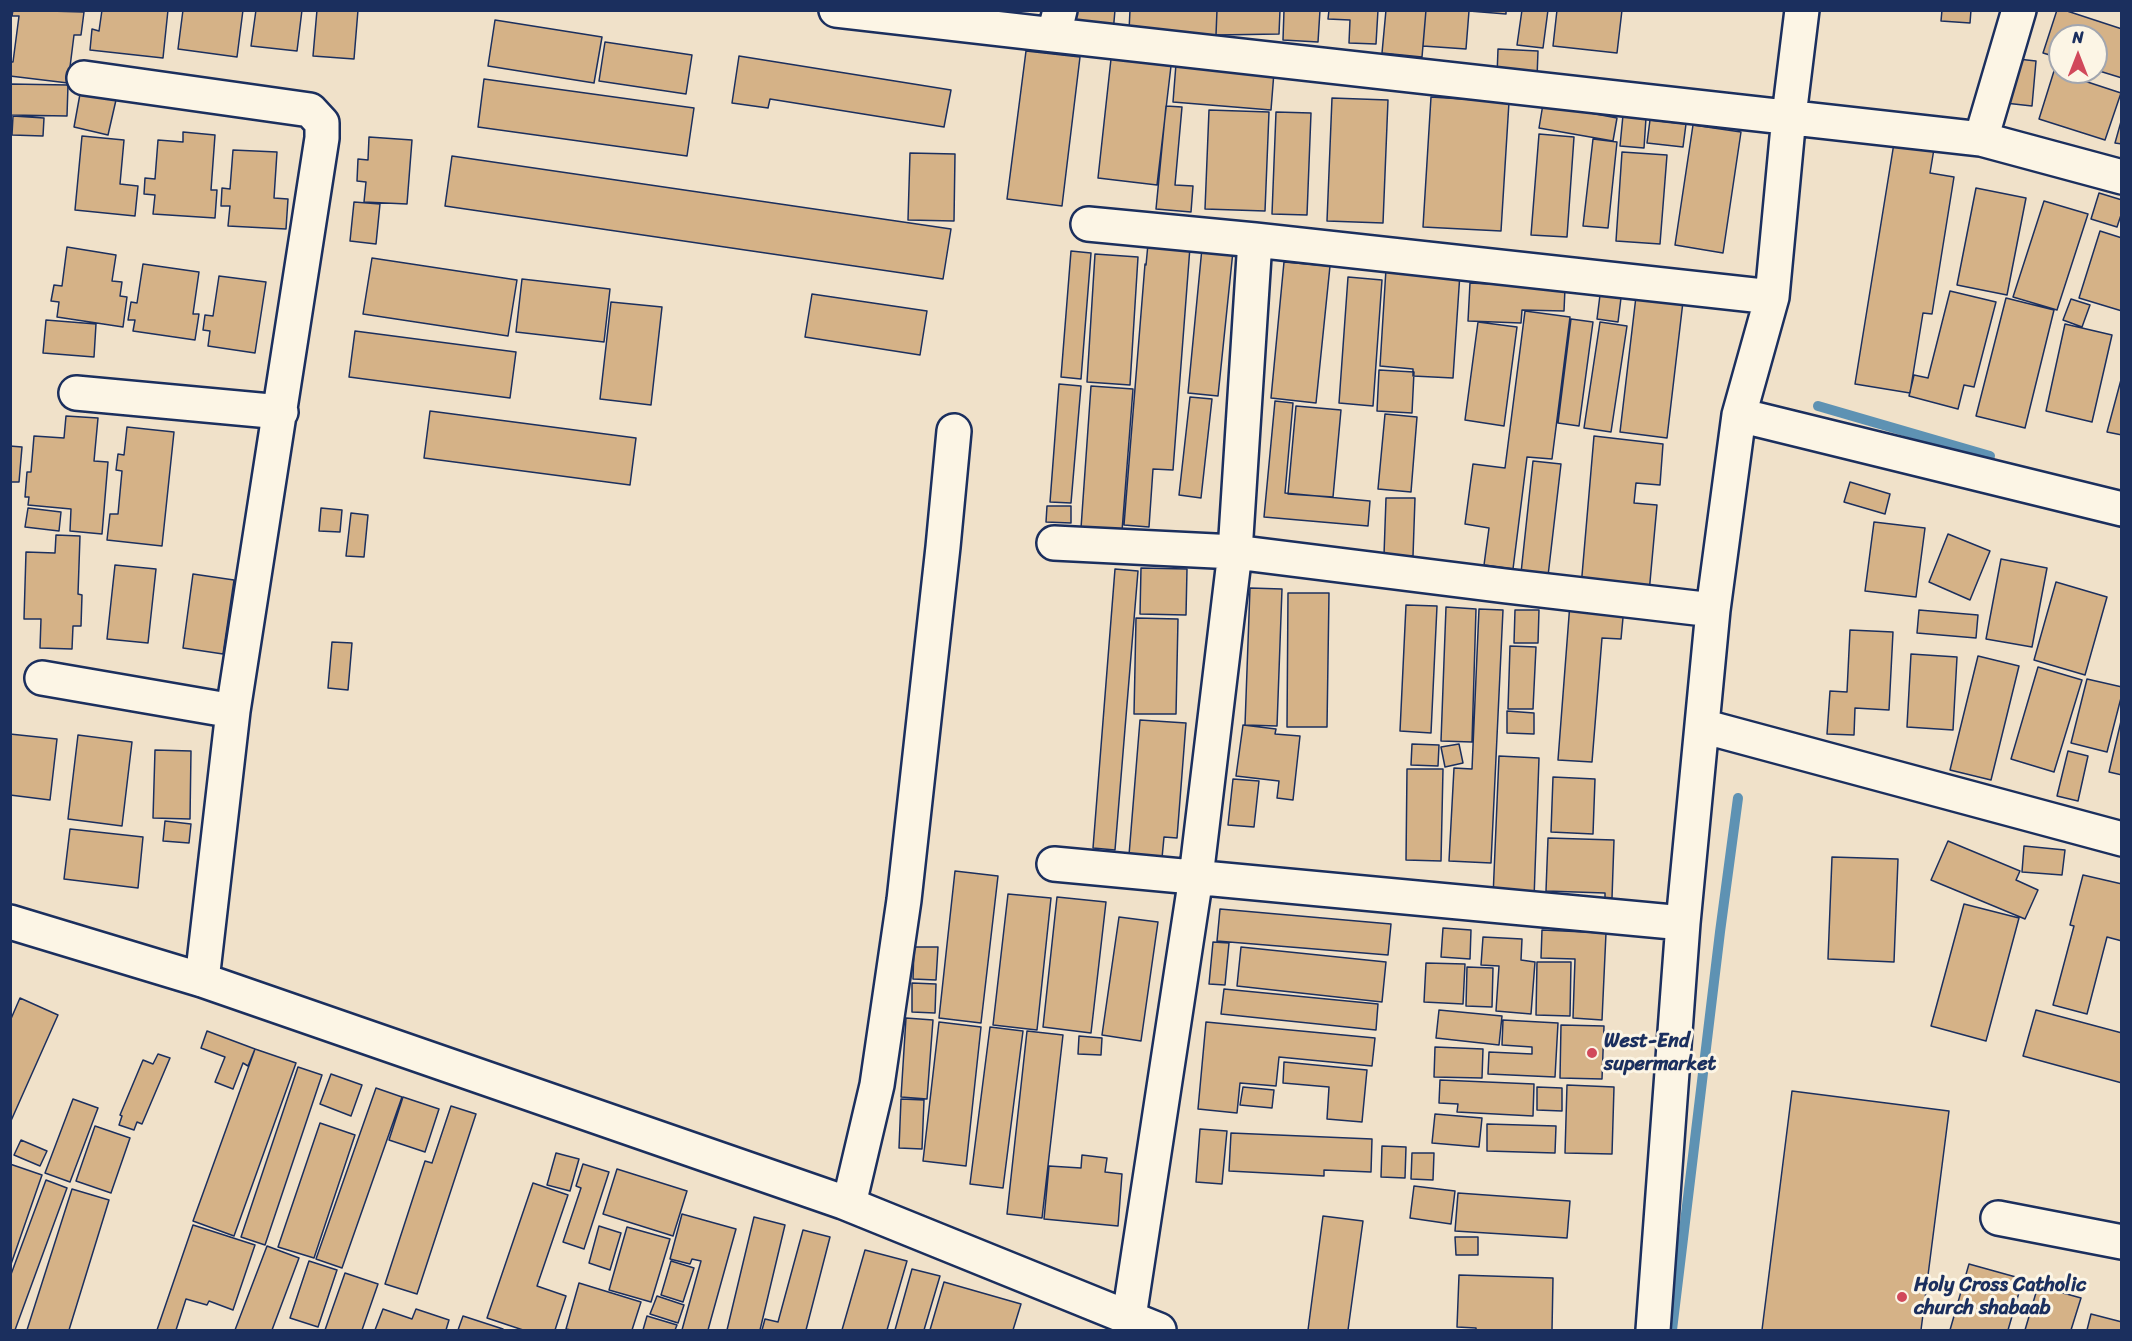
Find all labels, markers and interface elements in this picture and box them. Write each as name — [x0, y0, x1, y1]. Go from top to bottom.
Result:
text: N — [2072, 23, 2084, 52]
north arrow — [2048, 24, 2108, 84]
place label: West-End supermarket — [1604, 1030, 1716, 1077]
marker: West-End supermarket — [1585, 1046, 1599, 1060]
place label: Holy Cross Catholic church shabaab — [1914, 1274, 2086, 1321]
marker: Holy Cross Catholic church shabaab — [1895, 1290, 1909, 1304]

